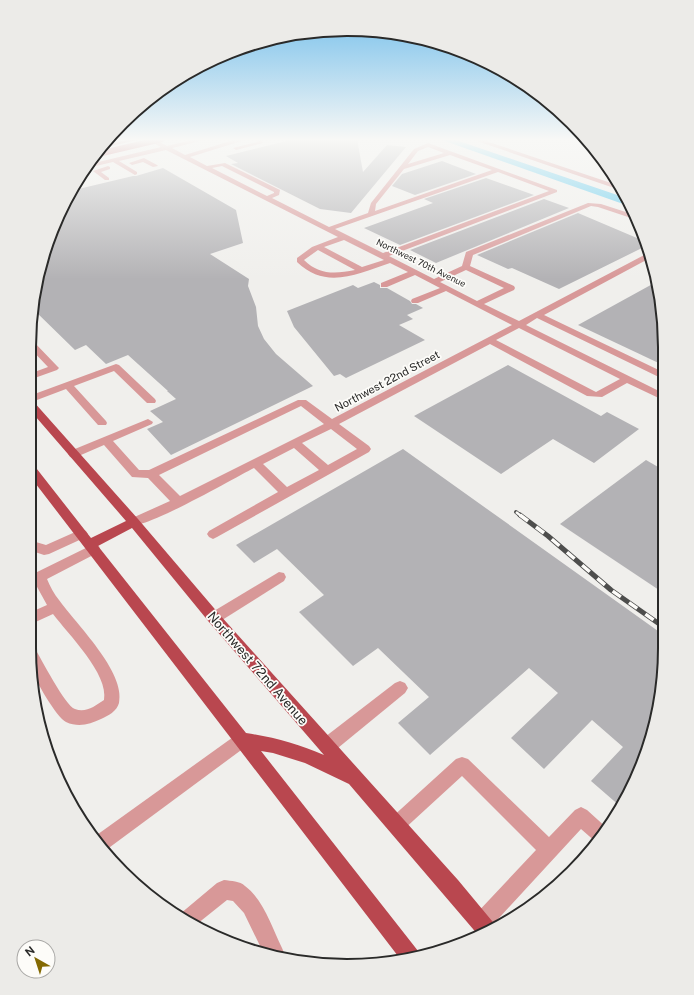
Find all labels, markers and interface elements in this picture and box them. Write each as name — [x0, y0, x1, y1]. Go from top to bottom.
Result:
street label: Northwest 70th Avenue — [375, 236, 468, 289]
street label: Northwest 22nd Street — [333, 348, 441, 414]
street label: Northwest 72nd Avenue — [204, 609, 311, 728]
north arrow — [16, 939, 56, 979]
text: N — [23, 944, 37, 959]

